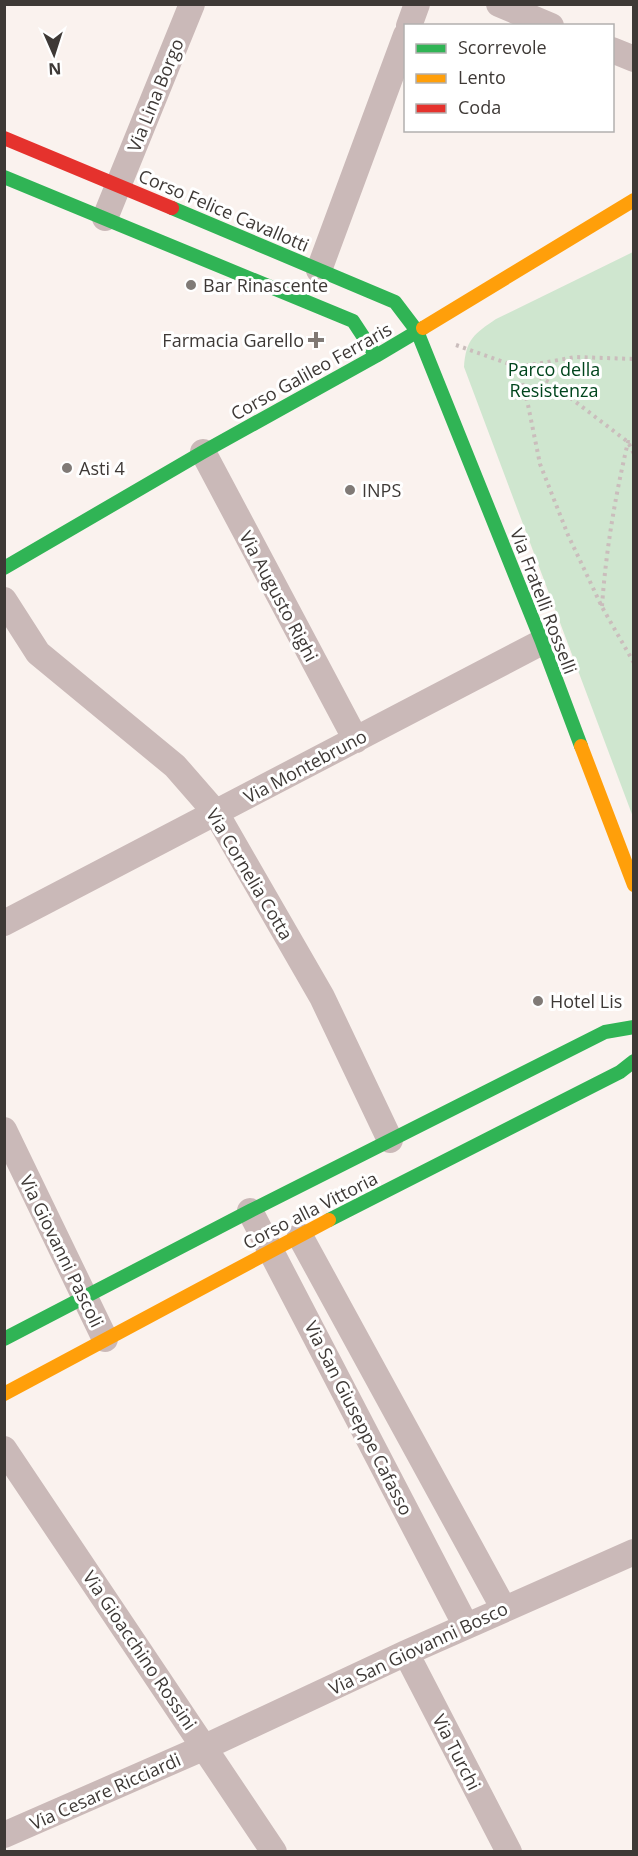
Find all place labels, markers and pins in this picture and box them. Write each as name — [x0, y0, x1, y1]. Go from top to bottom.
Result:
place label: Bar Rinascente — [203, 273, 328, 297]
marker: Bar Rinascente — [184, 278, 198, 292]
place label: Farmacia Garello — [162, 328, 304, 352]
marker: Farmacia Garello — [309, 333, 323, 347]
place label: Asti 4 — [79, 456, 125, 480]
marker: Asti 4 — [60, 461, 74, 475]
place label: INPS — [362, 478, 401, 502]
marker: INPS — [343, 483, 357, 497]
place label: Hotel Lis — [550, 989, 622, 1013]
marker: Hotel Lis — [531, 994, 545, 1008]

